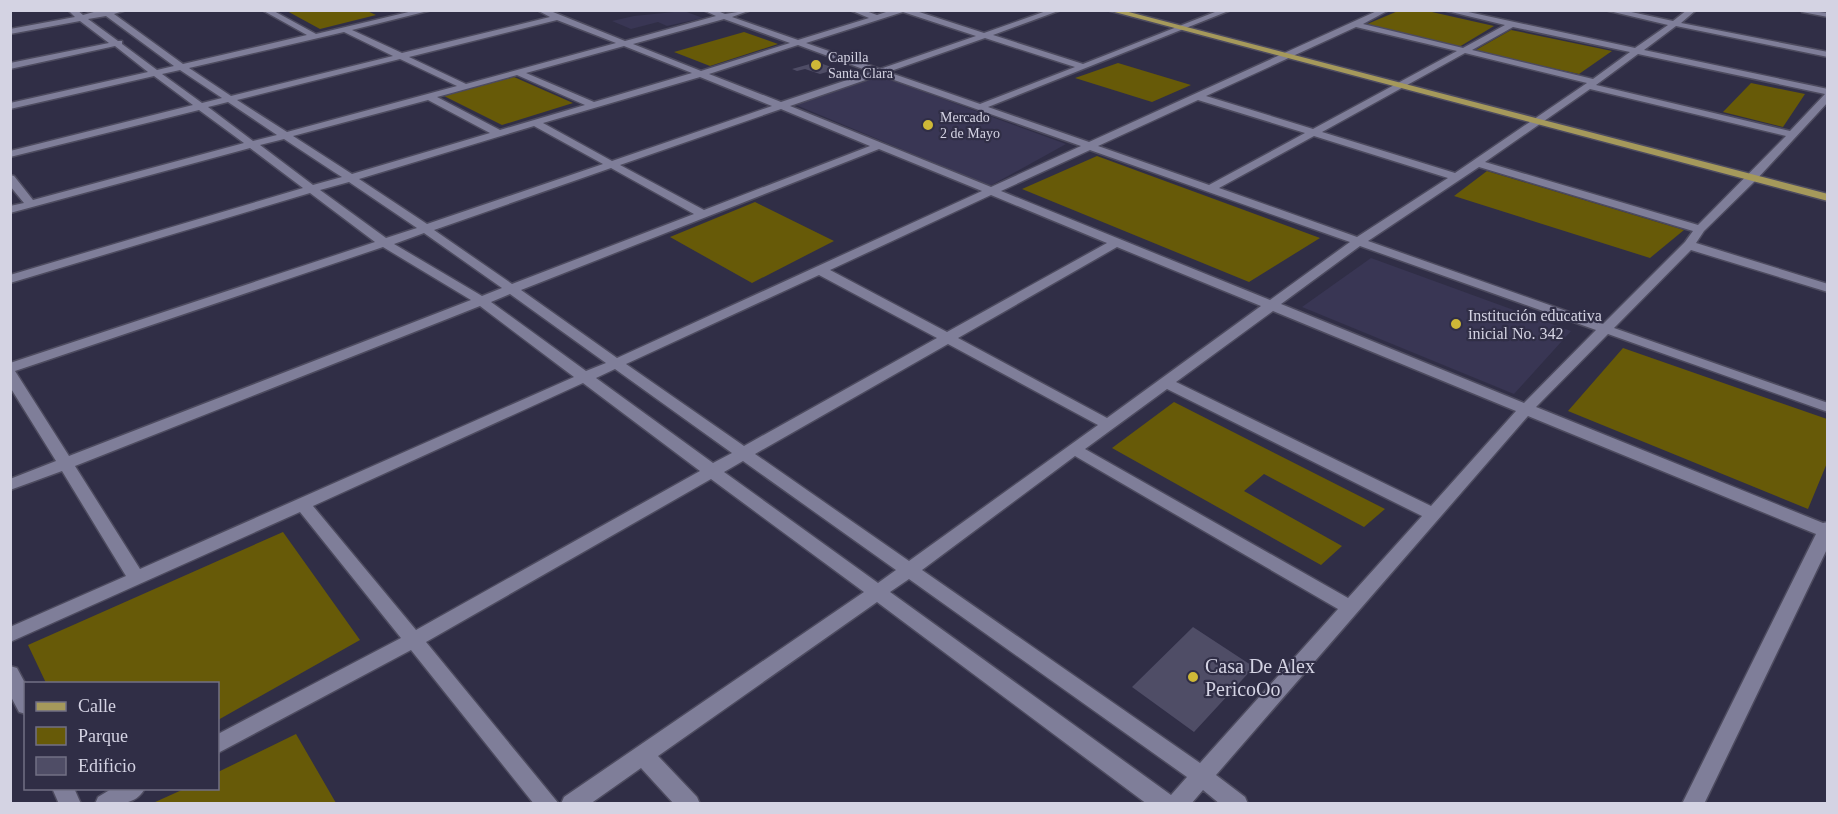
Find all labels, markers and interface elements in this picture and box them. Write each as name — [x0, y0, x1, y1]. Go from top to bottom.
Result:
place label: Capilla Santa Clara — [828, 50, 894, 81]
marker: Capilla Santa Clara — [809, 58, 823, 72]
place label: Mercado 2 de Mayo — [940, 110, 1000, 141]
marker: Mercado 2 de Mayo — [921, 118, 935, 132]
place label: Institución educativa inicial No. 342 — [1468, 307, 1602, 342]
marker: Institución educativa inicial No. 342 — [1449, 317, 1463, 331]
place label: Casa De Alex PericoOo — [1205, 655, 1315, 700]
marker: Casa De Alex PericoOo — [1186, 670, 1200, 684]
legend — [24, 682, 219, 790]
text: Calle — [78, 696, 116, 716]
text: Parque — [78, 726, 128, 746]
text: Edificio — [78, 756, 136, 776]

